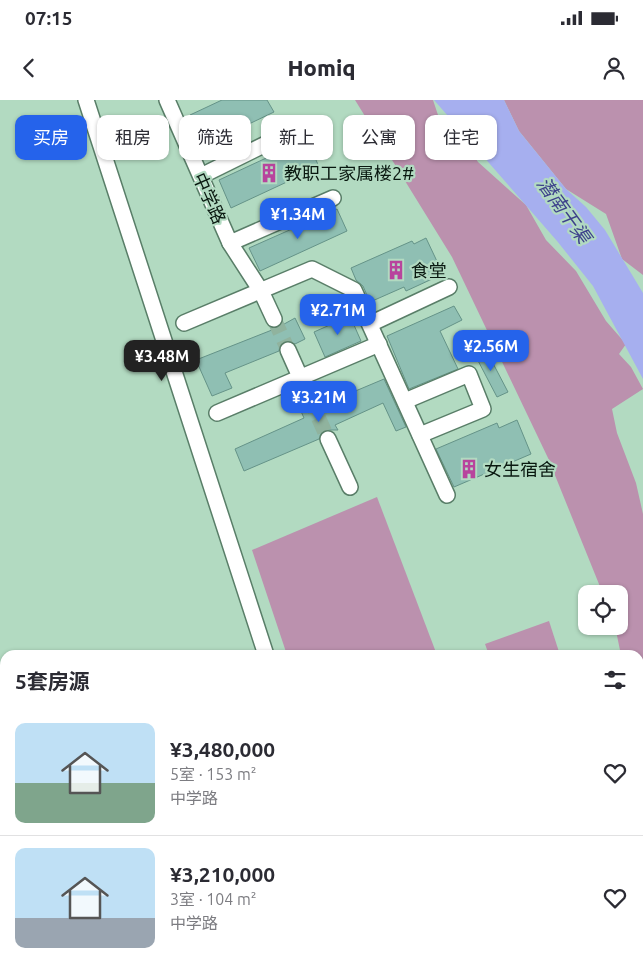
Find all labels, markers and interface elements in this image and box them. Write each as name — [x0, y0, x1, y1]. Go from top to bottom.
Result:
text: 07:15 — [25, 7, 73, 29]
icon: back — [15, 54, 43, 82]
icon: person — [600, 54, 628, 82]
text: Homiq — [287, 55, 356, 80]
chip: 买房 — [15, 115, 87, 160]
chip: 租房 — [97, 115, 169, 160]
chip: 筛选 — [179, 115, 251, 160]
chip: 新上 — [261, 115, 333, 160]
chip: 公寓 — [343, 115, 415, 160]
chip: 住宅 — [425, 115, 497, 160]
building icon: 教职工家属楼2# — [258, 162, 280, 184]
place label: 教职工家属楼2# — [284, 163, 414, 183]
street label: 中学路 — [190, 169, 230, 227]
water label: 潜南干渠 — [533, 173, 597, 250]
pin: ¥1.34M — [257, 198, 339, 240]
text: ¥1.34M — [271, 205, 325, 223]
building icon: 食堂 — [385, 259, 407, 281]
place label: 食堂 — [411, 260, 447, 280]
pin: ¥2.71M — [297, 294, 379, 336]
text: ¥2.71M — [311, 301, 365, 319]
pin: ¥2.56M — [450, 330, 532, 372]
text: ¥2.56M — [464, 337, 518, 355]
pin: ¥3.48M — [121, 340, 203, 382]
text: ¥3.48M — [135, 347, 189, 365]
pin: ¥3.21M — [278, 380, 360, 423]
text: ¥3.21M — [292, 388, 346, 406]
building icon: 女生宿舍 — [458, 458, 480, 480]
place label: 女生宿舍 — [484, 459, 556, 479]
map controls — [578, 585, 628, 635]
button: locate — [578, 585, 628, 635]
icon: filters — [601, 666, 629, 694]
text: 5套房源 — [15, 669, 90, 693]
text: ¥3,480,000 — [170, 737, 275, 761]
icon: home — [55, 743, 115, 803]
icon: heart — [601, 759, 629, 787]
text: 5室 · 153 m² — [170, 765, 257, 783]
text: 中学路 — [170, 789, 218, 807]
text: ¥3,210,000 — [170, 862, 275, 886]
icon: home — [55, 868, 115, 928]
icon: heart — [601, 884, 629, 912]
text: 3室 · 104 m² — [170, 890, 257, 908]
text: 中学路 — [170, 914, 218, 932]

